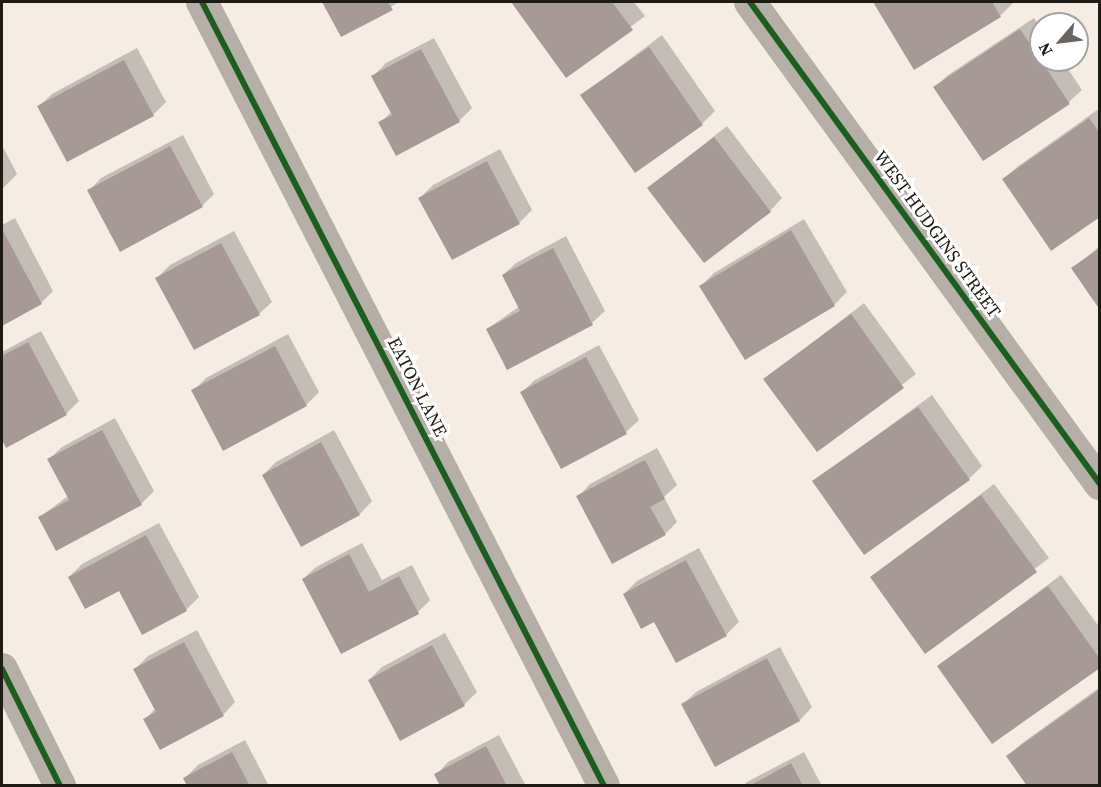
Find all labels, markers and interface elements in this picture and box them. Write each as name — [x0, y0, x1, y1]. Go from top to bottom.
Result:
north arrow — [1029, 12, 1089, 72]
text: N — [1032, 39, 1057, 60]
street label: WEST HUDGINS STREET — [869, 146, 1005, 322]
street label: EATON LANE — [383, 334, 451, 440]

